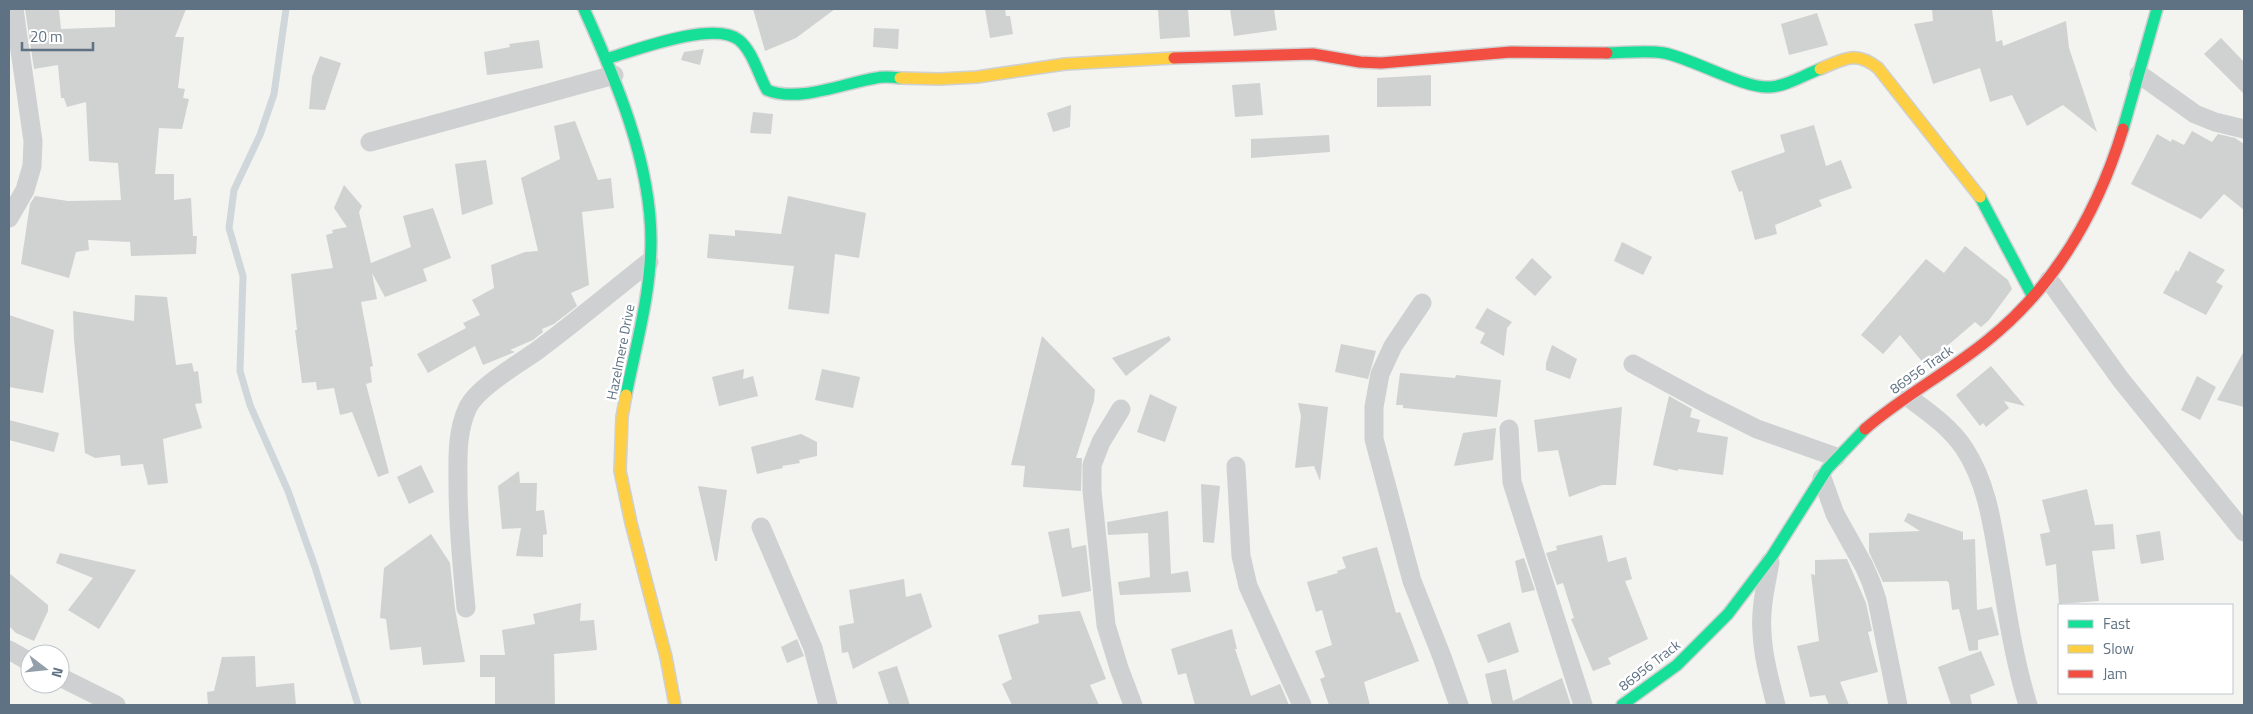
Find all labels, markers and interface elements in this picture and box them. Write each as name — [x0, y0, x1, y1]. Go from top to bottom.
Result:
scale bar — [22, 20, 94, 52]
text: 20 m — [30, 25, 63, 48]
street label: Hazelmere Drive — [600, 302, 640, 402]
street label: 86956 Track — [1885, 339, 1957, 399]
legend — [2058, 604, 2233, 694]
text: Fast — [2103, 612, 2131, 635]
street label: 86956 Track — [1614, 634, 1685, 696]
text: Slow — [2103, 637, 2134, 660]
north arrow — [20, 644, 70, 694]
text: Jam — [2103, 662, 2127, 685]
text: N — [47, 665, 69, 680]

